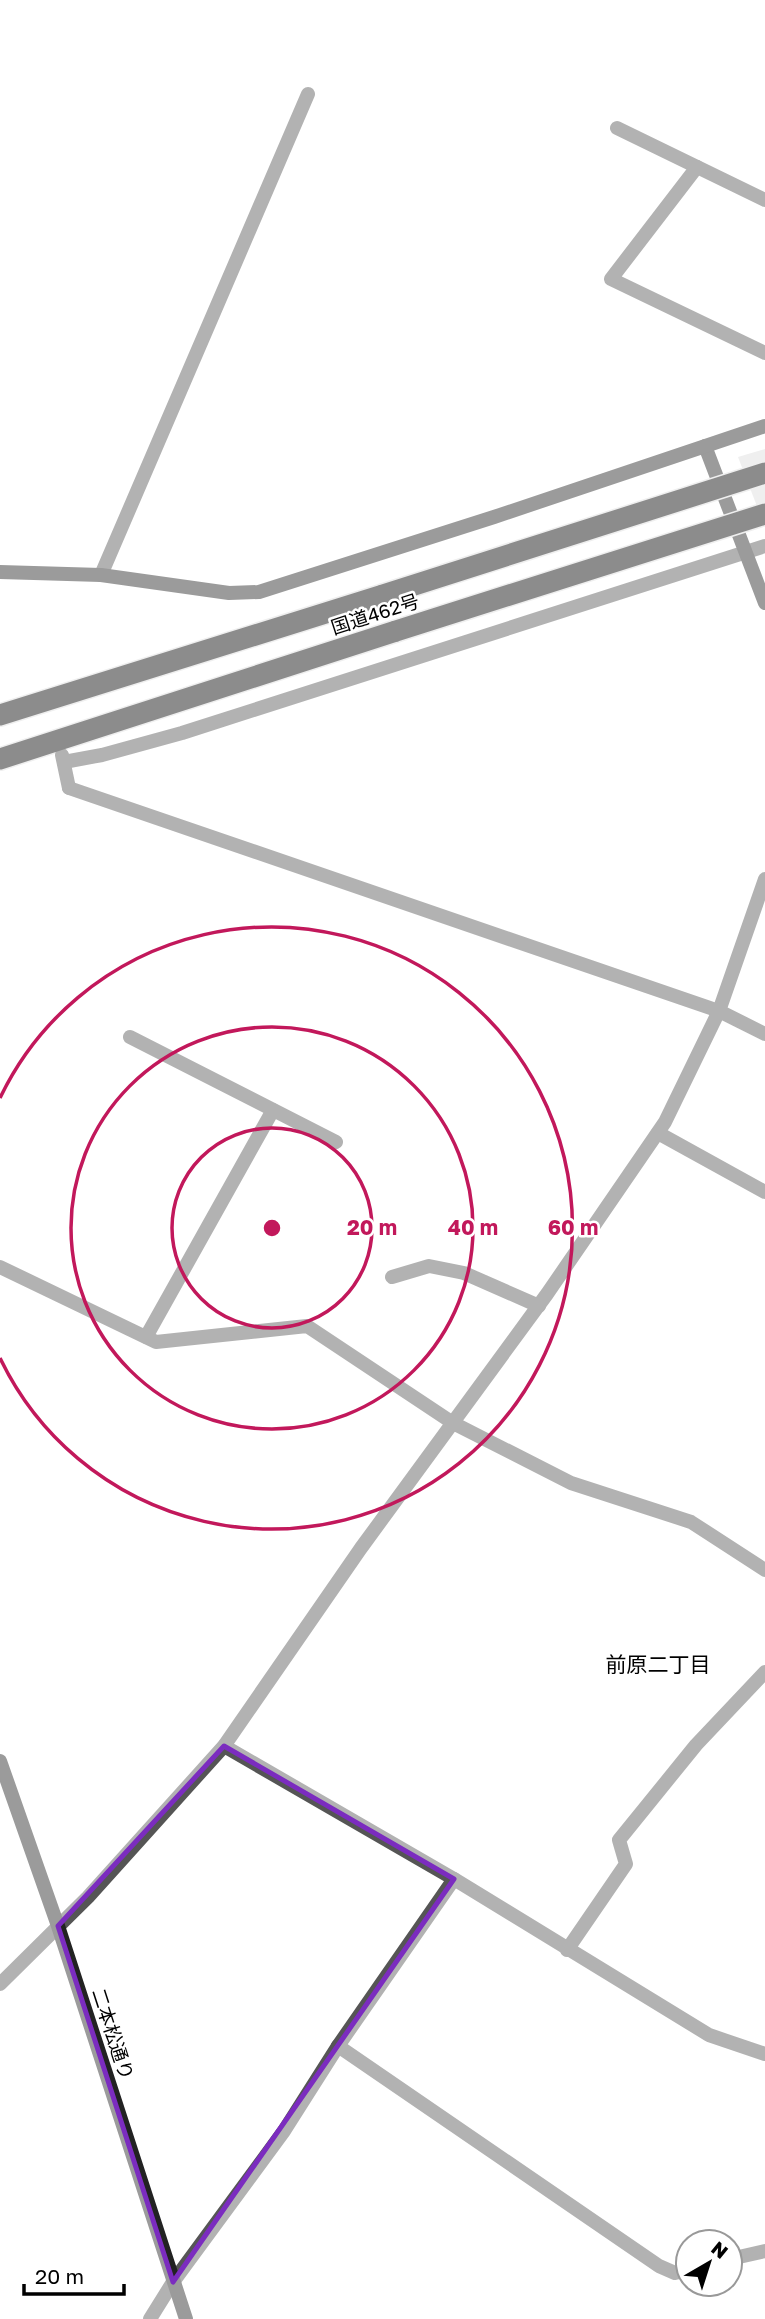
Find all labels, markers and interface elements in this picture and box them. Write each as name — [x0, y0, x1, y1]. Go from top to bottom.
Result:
street label: 国道462号 — [328, 589, 422, 639]
text: 20 m — [347, 1214, 397, 1240]
text: 40 m — [448, 1214, 498, 1240]
text: 60 m — [548, 1214, 598, 1240]
centre of rings — [260, 1216, 284, 1240]
district label: 前原二丁目 — [606, 1651, 711, 1677]
street label: 二本松通り — [88, 1985, 139, 2083]
north arrow — [674, 2228, 744, 2298]
text: N — [707, 2236, 733, 2263]
scale bar — [24, 2252, 124, 2296]
text: 20 m — [35, 2263, 84, 2289]

